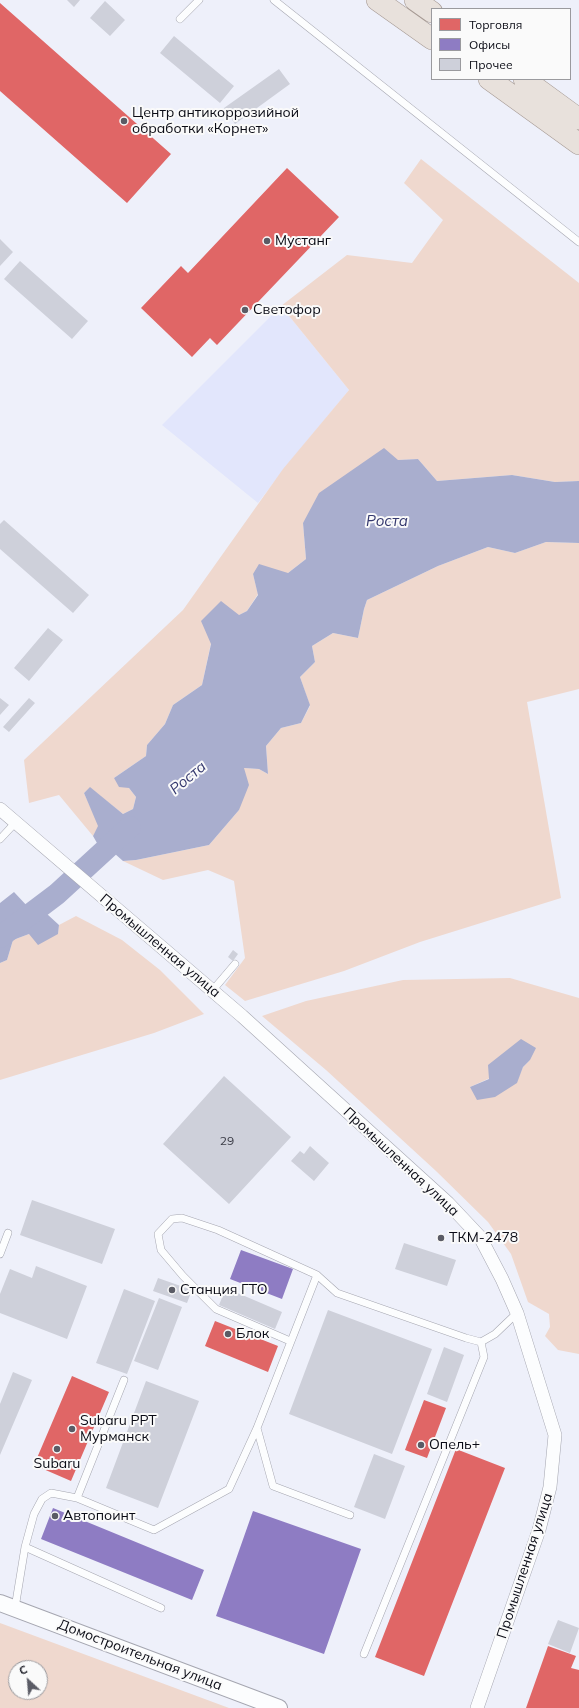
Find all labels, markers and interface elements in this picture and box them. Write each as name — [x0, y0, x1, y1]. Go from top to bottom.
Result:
legend — [431, 8, 571, 80]
text: Торговля — [469, 17, 522, 32]
text: Офисы — [469, 37, 510, 52]
text: Прочее — [469, 57, 513, 72]
place label: Центр антикоррозийной обработки «Корнет» — [132, 105, 299, 138]
marker: Центр антикоррозийной обработки «Корнет» — [119, 116, 129, 126]
place label: Мустанг — [275, 233, 331, 249]
marker: Мустанг — [262, 236, 272, 246]
place label: Светофор — [253, 302, 321, 318]
marker: Светофор — [240, 305, 250, 315]
water label: Роста — [366, 512, 408, 530]
water label: Роста — [166, 758, 210, 798]
street label: Промышленная улица — [96, 891, 224, 1001]
street label: Промышленная улица — [340, 1104, 462, 1220]
house number: 29 — [220, 1134, 234, 1148]
place label: ТКМ-2478 — [449, 1230, 518, 1246]
marker: ТКМ-2478 — [436, 1233, 446, 1243]
place label: Станция ГТО — [180, 1282, 268, 1298]
marker: Станция ГТО — [167, 1285, 177, 1295]
place label: Блок — [236, 1326, 269, 1342]
marker: Блок — [223, 1329, 233, 1339]
place label: Subaru РРТ Мурманск — [80, 1413, 157, 1446]
marker: Subaru РРТ Мурманск — [67, 1424, 77, 1434]
place label: Опель+ — [429, 1437, 480, 1453]
marker: Опель+ — [416, 1440, 426, 1450]
marker: Subaru — [52, 1444, 62, 1454]
place label: Subaru — [34, 1456, 80, 1472]
street label: Промышленная улица — [494, 1491, 556, 1641]
place label: Автопоинт — [63, 1508, 135, 1524]
marker: Автопоинт — [50, 1511, 60, 1521]
street label: Домостроительная улица — [56, 1616, 224, 1694]
north arrow — [8, 1660, 48, 1700]
text: С — [17, 1662, 30, 1678]

